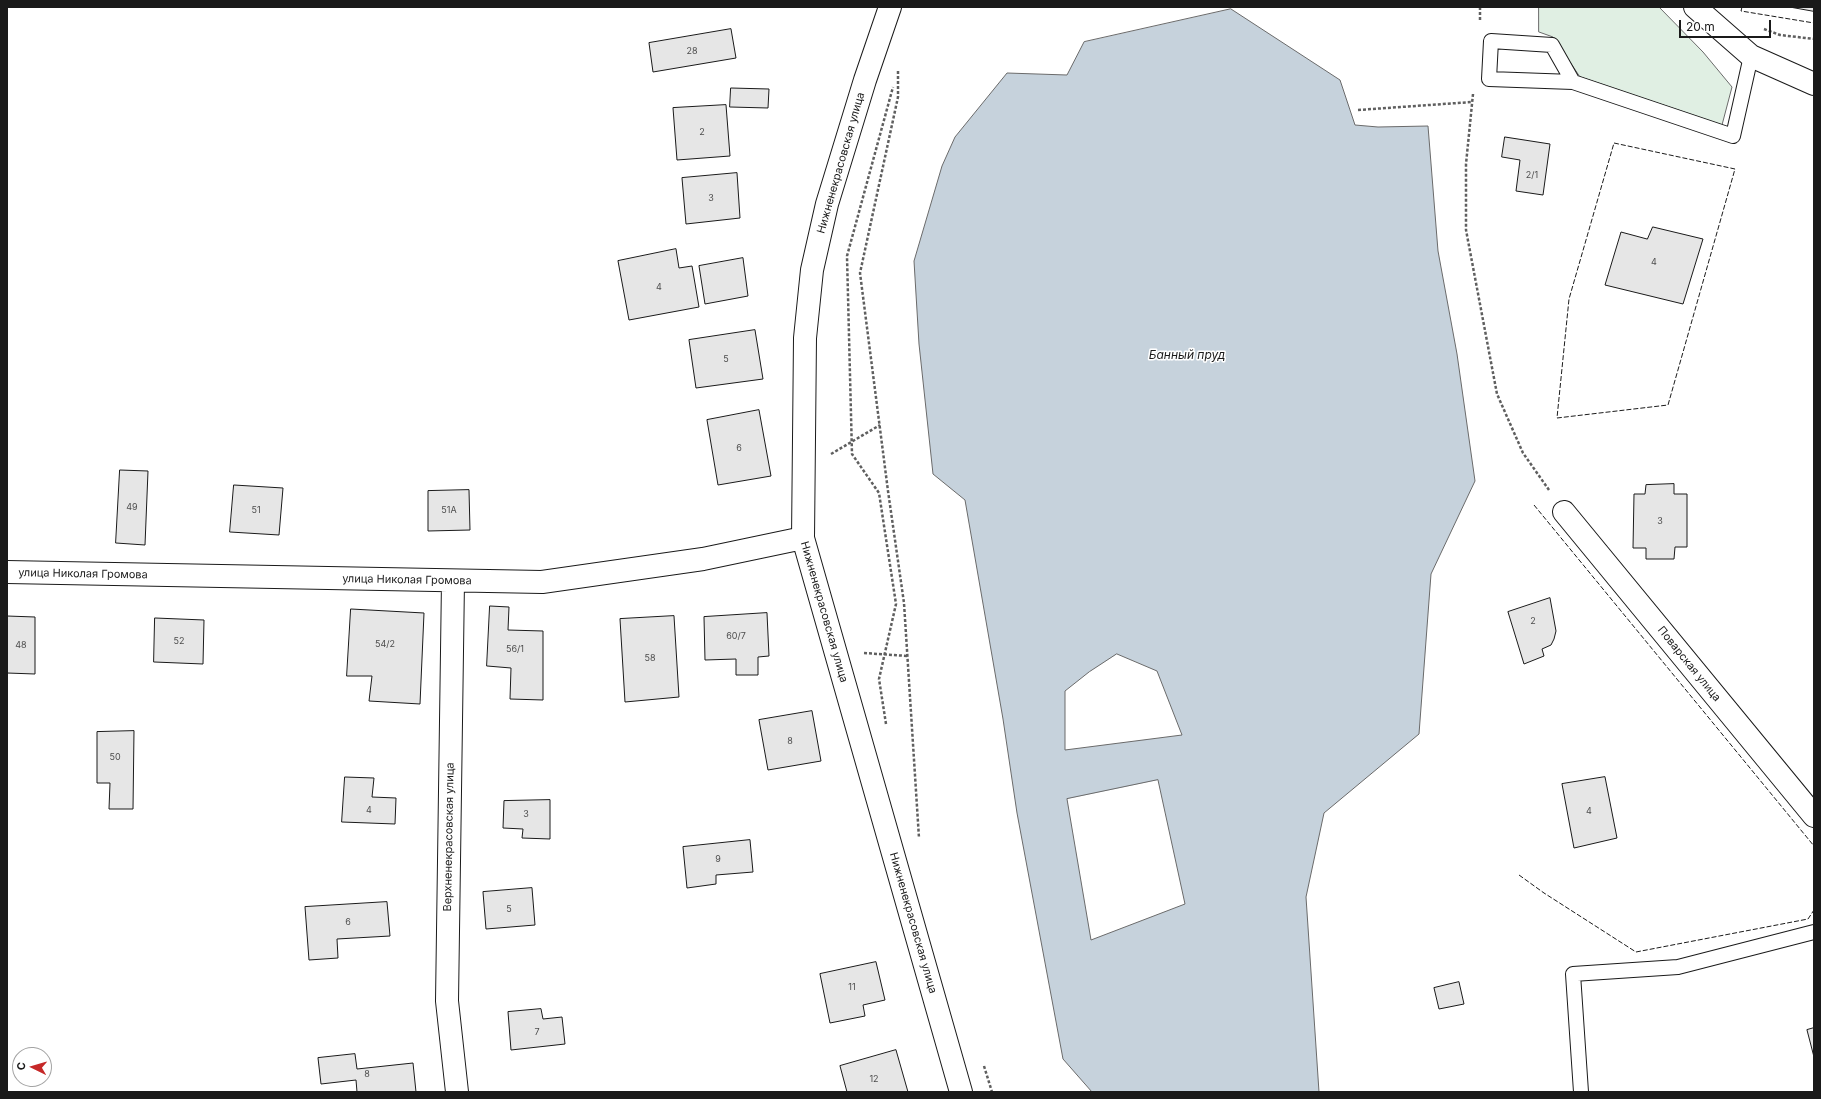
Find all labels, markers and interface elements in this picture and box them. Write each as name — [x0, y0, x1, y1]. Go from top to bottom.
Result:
scale bar — [1681, 12, 1773, 38]
text: 20 m — [1686, 19, 1715, 34]
house number: 28 — [686, 46, 698, 56]
street label: Нижненекрасовская улица — [814, 91, 868, 235]
house number: 2 — [699, 127, 705, 137]
house number: 2/1 — [1526, 170, 1538, 180]
house number: 3 — [708, 193, 714, 203]
house number: 4 — [1651, 257, 1657, 267]
house number: 4 — [656, 282, 662, 292]
water label: Банный пруд — [1149, 348, 1225, 362]
house number: 5 — [723, 354, 729, 364]
house number: 6 — [736, 443, 742, 453]
house number: 49 — [126, 502, 138, 512]
house number: 51 — [251, 505, 261, 515]
house number: 51А — [441, 505, 457, 515]
house number: 3 — [1657, 516, 1663, 526]
street label: Нижненекрасовская улица — [797, 540, 851, 684]
street label: улица Николая Громова — [18, 566, 148, 582]
street label: улица Николая Громова — [342, 572, 472, 588]
house number: 2 — [1530, 616, 1536, 626]
street label: Поварская улица — [1655, 624, 1723, 704]
house number: 60/7 — [726, 631, 746, 641]
house number: 52 — [174, 636, 184, 646]
house number: 54/2 — [375, 639, 395, 649]
house number: 48 — [15, 640, 27, 650]
house number: 56/1 — [506, 644, 524, 654]
house number: 58 — [644, 653, 656, 663]
house number: 8 — [787, 736, 793, 746]
house number: 50 — [109, 752, 121, 762]
street label: Верхненекрасовская улица — [441, 762, 457, 912]
house number: 4 — [366, 805, 372, 815]
house number: 4 — [1586, 806, 1592, 816]
house number: 3 — [523, 809, 529, 819]
street label: Нижненекрасовская улица — [886, 851, 940, 995]
house number: 9 — [715, 854, 721, 864]
house number: 5 — [506, 904, 512, 914]
house number: 6 — [345, 917, 351, 927]
house number: 11 — [848, 982, 856, 992]
house number: 7 — [534, 1027, 540, 1037]
north arrow — [12, 1047, 52, 1087]
text: С — [14, 1061, 28, 1071]
house number: 8 — [364, 1069, 370, 1079]
house number: 12 — [869, 1074, 879, 1084]

